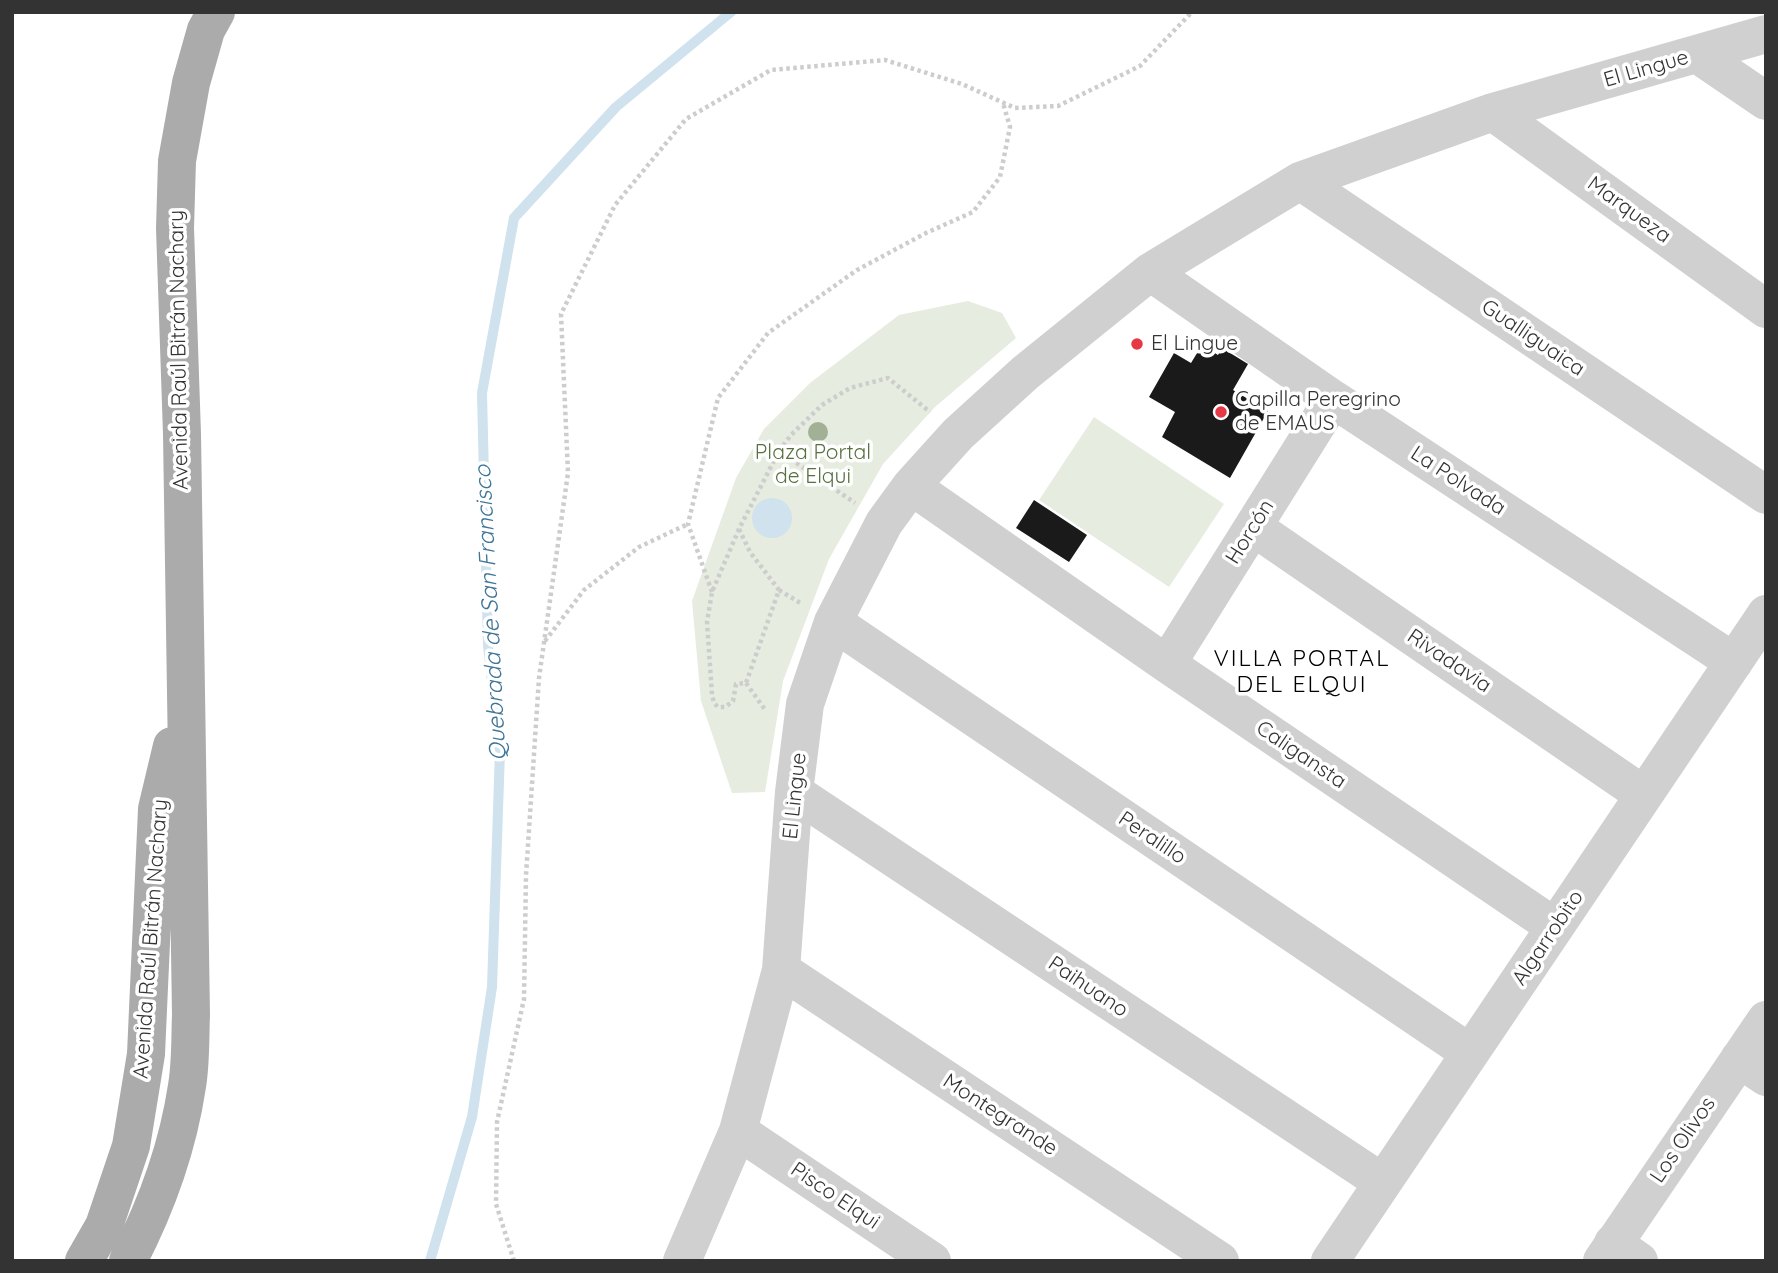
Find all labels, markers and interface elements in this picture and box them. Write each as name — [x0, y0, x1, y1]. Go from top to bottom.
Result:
street label: El Lingue — [1601, 45, 1691, 93]
street label: Marqueza — [1582, 171, 1676, 249]
street label: Avenida Raúl Bitrán Nachary — [164, 210, 194, 490]
street label: Gualliguaica — [1477, 294, 1589, 382]
place label: El Lingue — [1151, 331, 1238, 357]
marker: El Lingue — [1129, 336, 1145, 352]
place label: Capilla Peregrino de EMAUS — [1235, 387, 1401, 437]
marker: Capilla Peregrino de EMAUS — [1213, 404, 1229, 420]
park label: Plaza Portal de Elqui — [755, 440, 871, 490]
street label: La Polvada — [1406, 441, 1510, 521]
water label: Quebrada de San Francisco — [469, 464, 513, 762]
street label: Horcón — [1220, 495, 1280, 569]
street label: Rivadavia — [1402, 624, 1496, 698]
district label: VILLA PORTAL DEL ELQUI — [1215, 645, 1389, 699]
street label: Caligansta — [1251, 716, 1351, 794]
street label: El Lingue — [778, 751, 812, 841]
street label: Avenida Raúl Bitrán Nachary — [129, 798, 173, 1080]
street label: Peralillo — [1113, 806, 1191, 870]
street label: Algarrobito — [1507, 886, 1589, 990]
street label: Paihuano — [1043, 951, 1133, 1023]
street label: Montegrande — [938, 1069, 1062, 1161]
street label: Los Olivos — [1645, 1092, 1721, 1188]
street label: Pisco Elqui — [786, 1157, 884, 1235]

